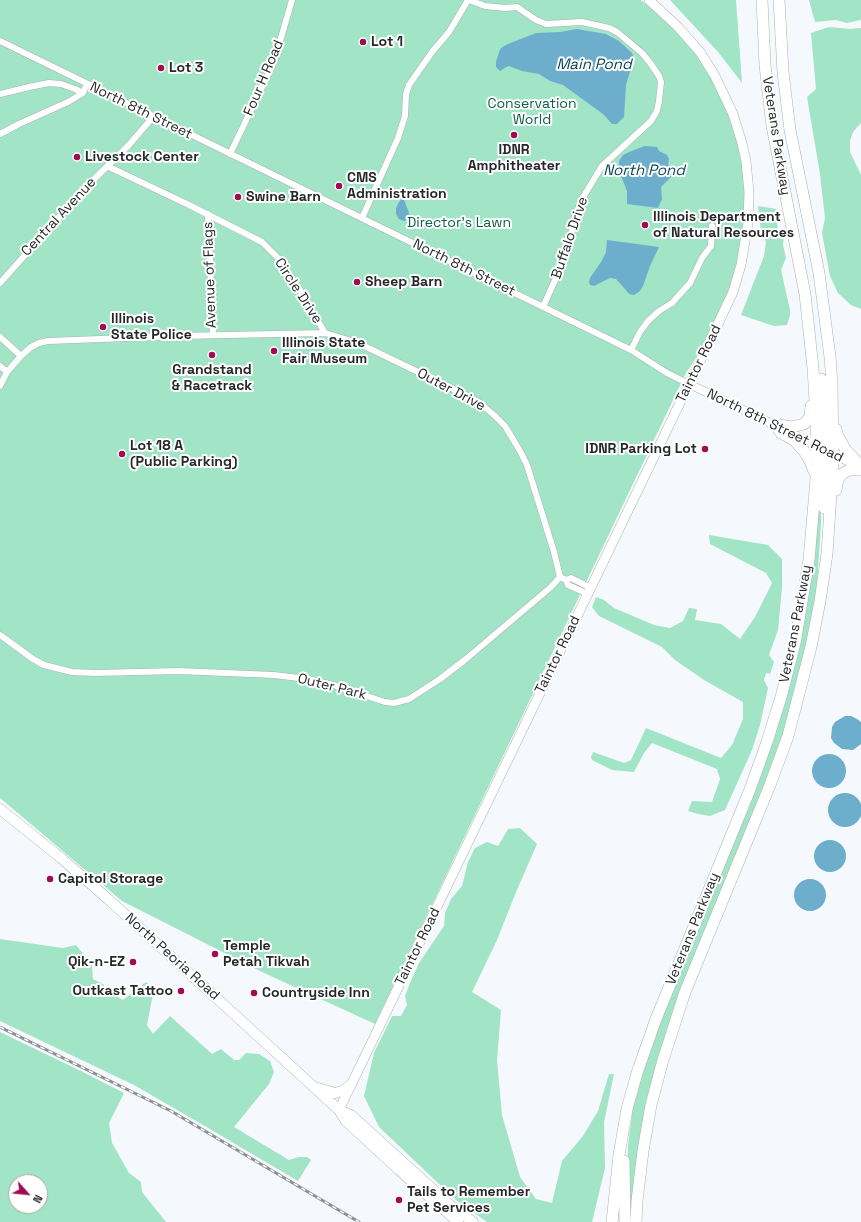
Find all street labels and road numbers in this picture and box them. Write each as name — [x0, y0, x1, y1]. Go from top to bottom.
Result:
street label: Four H Road — [240, 38, 288, 118]
street label: Veterans Parkway — [758, 75, 794, 197]
street label: North 8th Street — [87, 79, 195, 143]
street label: Central Avenue — [18, 174, 100, 260]
street label: Buffalo Drive — [548, 195, 592, 281]
street label: Avenue of Flags — [200, 222, 220, 328]
street label: North 8th Street — [410, 236, 518, 300]
street label: Circle Drive — [271, 255, 325, 327]
street label: Taintor Road — [673, 322, 725, 406]
street label: Outer Drive — [414, 365, 488, 415]
street label: North 8th Street Road — [704, 386, 846, 466]
street label: Veterans Parkway — [776, 564, 816, 684]
street label: Taintor Road — [532, 613, 584, 697]
street label: Outer Park — [296, 670, 368, 704]
street label: Veterans Parkway — [663, 870, 723, 988]
street label: Taintor Road — [392, 905, 444, 989]
street label: North Peoria Road — [121, 910, 223, 1004]

